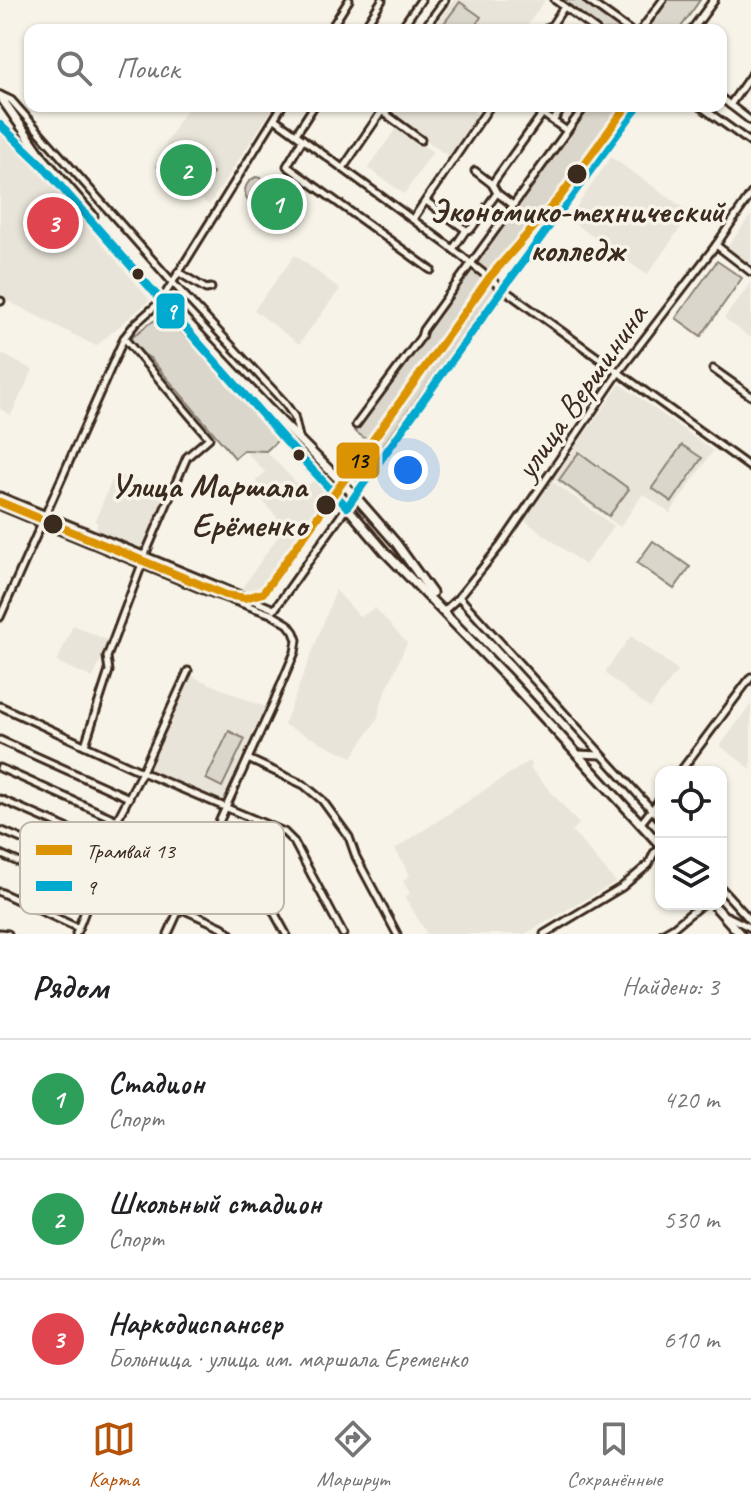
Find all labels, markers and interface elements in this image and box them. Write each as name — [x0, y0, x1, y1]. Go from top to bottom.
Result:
search box — [24, 24, 727, 112]
icon: search — [52, 46, 96, 90]
text: Поиск — [116, 49, 179, 87]
pin: 2 — [160, 140, 212, 200]
marker: Экономико-технический колледж — [565, 162, 589, 186]
pin: 1 — [251, 174, 303, 234]
place label: Экономико-технический колледж — [430, 189, 727, 271]
pin: 3 — [27, 193, 79, 253]
unlabelled marker — [130, 266, 146, 282]
line badge: 9 — [155, 292, 186, 330]
street label: улица Вершинина — [503, 293, 658, 489]
text: 9 — [166, 298, 178, 326]
line badge: 13 — [335, 441, 381, 480]
unlabelled marker — [291, 447, 307, 463]
text: 13 — [348, 447, 370, 475]
your location — [388, 450, 428, 490]
place label: Улица Маршала Ерёменко — [110, 464, 311, 546]
marker: Улица Маршала Ерёменко — [314, 493, 338, 517]
unlabelled marker — [41, 512, 65, 536]
map controls — [655, 766, 727, 910]
button: locate — [655, 766, 727, 838]
legend — [20, 822, 284, 914]
text: Трамвай 13 — [86, 837, 177, 865]
button: layers — [655, 838, 727, 910]
text: 9 — [86, 873, 98, 901]
text: Рядом — [32, 965, 108, 1008]
text: Найдено: 3 — [622, 970, 719, 1003]
text: Стадион — [108, 1064, 204, 1102]
text: 1 — [52, 1083, 64, 1116]
text: 420 m — [663, 1083, 719, 1116]
text: Спорт — [108, 1102, 164, 1135]
text: Школьный стадион — [108, 1184, 321, 1222]
text: 2 — [52, 1203, 64, 1236]
text: 530 m — [663, 1203, 719, 1236]
text: Спорт — [108, 1222, 164, 1255]
text: Наркодиспансер — [108, 1304, 283, 1342]
text: 3 — [52, 1323, 64, 1356]
text: 610 m — [663, 1323, 719, 1356]
text: Больница · улица им. маршала Еременко — [108, 1342, 468, 1375]
tab: Карта — [89, 1417, 139, 1493]
tab: Маршрут — [317, 1417, 389, 1493]
tab: Сохранённые — [567, 1417, 662, 1493]

